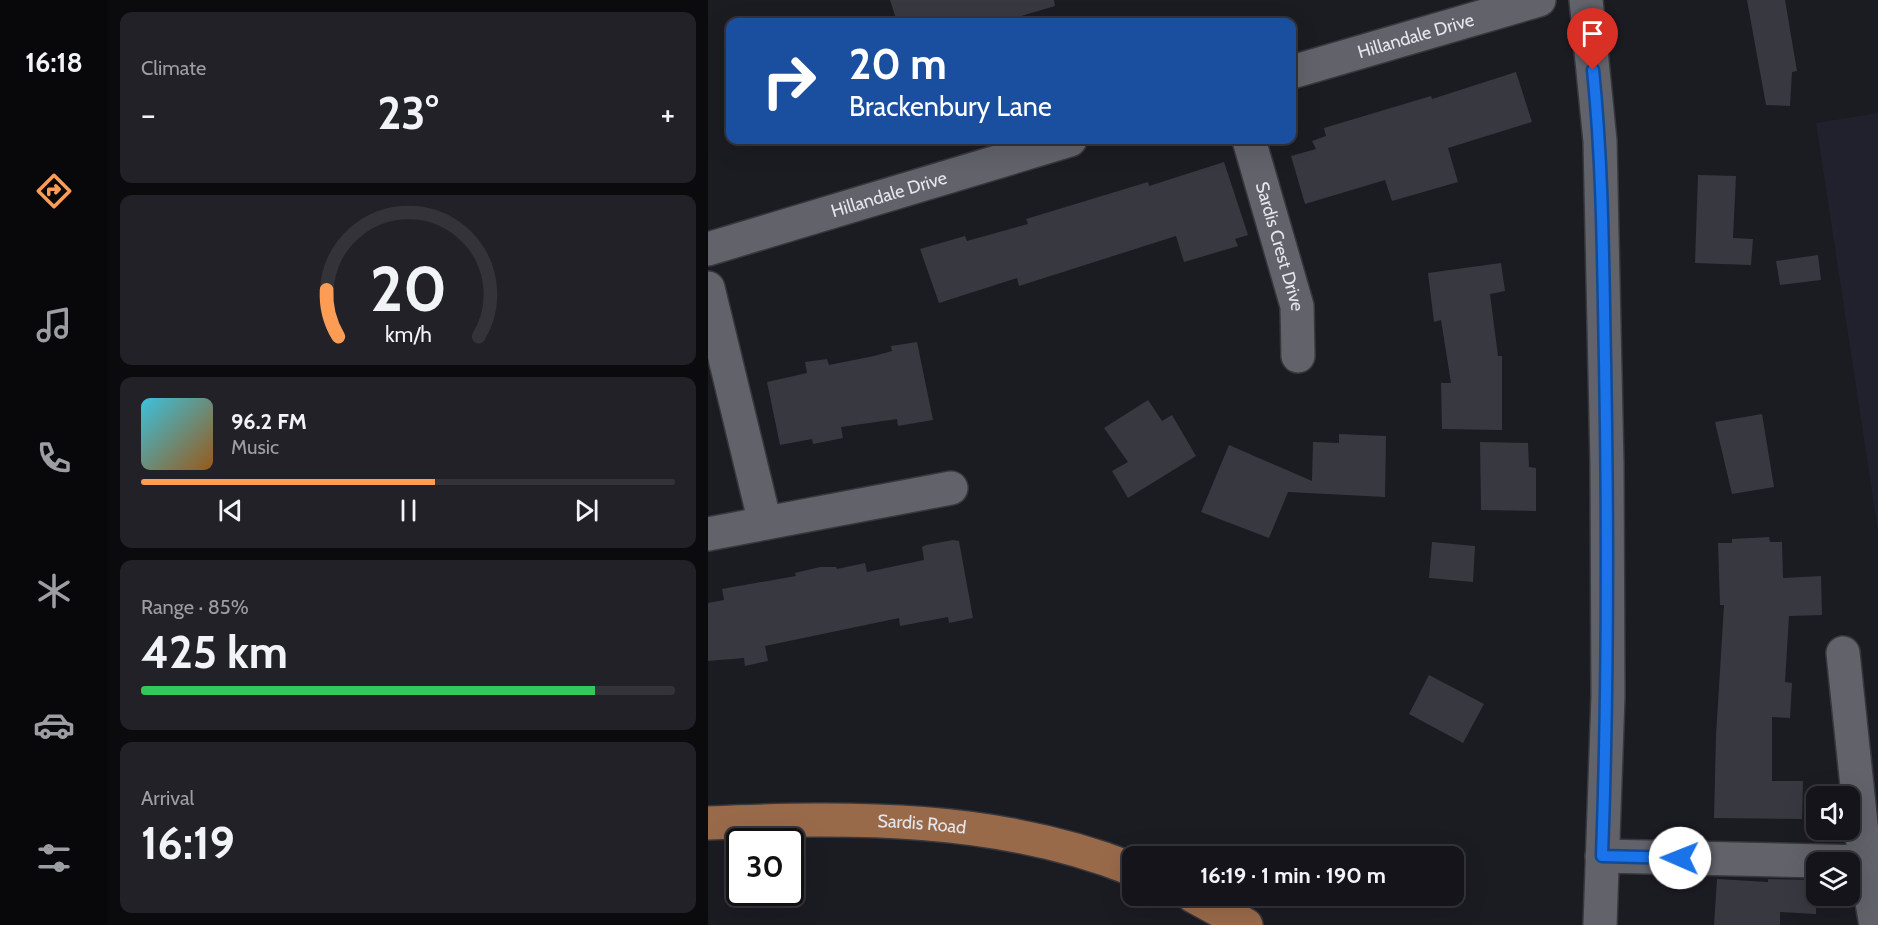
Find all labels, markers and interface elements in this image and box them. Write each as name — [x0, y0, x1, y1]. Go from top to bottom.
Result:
pin — [1567, 8, 1618, 70]
street label: Hillandale Drive — [1355, 9, 1477, 63]
icon: arrive — [1576, 17, 1609, 50]
text: 20 m — [849, 38, 947, 90]
icon: right — [750, 42, 828, 120]
text: 16:18 — [25, 46, 83, 79]
text: Climate — [141, 56, 206, 80]
text: 23° — [377, 86, 439, 140]
text: Brackenbury Lane — [849, 90, 1052, 123]
text: − — [141, 94, 156, 134]
text: + — [660, 94, 675, 134]
street label: Hillandale Drive — [828, 167, 950, 222]
icon: directions — [33, 170, 75, 212]
street label: Sardis Crest Drive — [1251, 179, 1308, 311]
text: 20 — [369, 251, 447, 327]
icon: music — [33, 304, 75, 346]
text: km/h — [385, 321, 431, 347]
text: 96.2 FM — [231, 408, 307, 435]
text: Music — [231, 435, 279, 459]
icon: phone — [33, 437, 75, 479]
icon: previous — [214, 494, 247, 527]
icon: pause — [392, 494, 425, 527]
icon: next — [570, 494, 603, 527]
icon: climate — [33, 570, 75, 612]
text: Range · 85% — [141, 595, 249, 619]
text: 425 km — [141, 625, 288, 679]
icon: car — [33, 704, 75, 746]
text: Arrival — [141, 786, 194, 810]
map controls — [1806, 786, 1860, 906]
button: sound — [1806, 786, 1860, 840]
street label: Sardis Road — [877, 810, 967, 839]
text: 16:19 — [141, 816, 235, 870]
position arrow — [1648, 826, 1712, 890]
speed limit sign: 30 — [726, 828, 804, 906]
icon: filters — [33, 837, 75, 879]
button: layers — [1806, 852, 1860, 906]
text: 16:19 · 1 min · 190 m — [1200, 862, 1386, 889]

